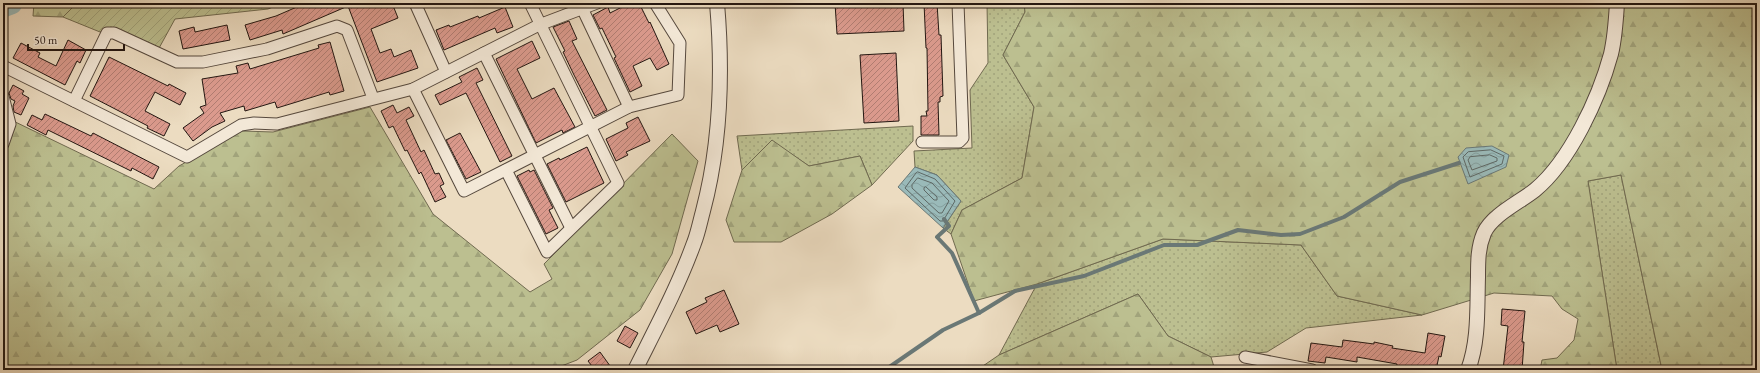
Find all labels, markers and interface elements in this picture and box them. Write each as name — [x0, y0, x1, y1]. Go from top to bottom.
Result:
scale bar — [28, 26, 124, 52]
text: 50 m — [34, 32, 58, 48]

